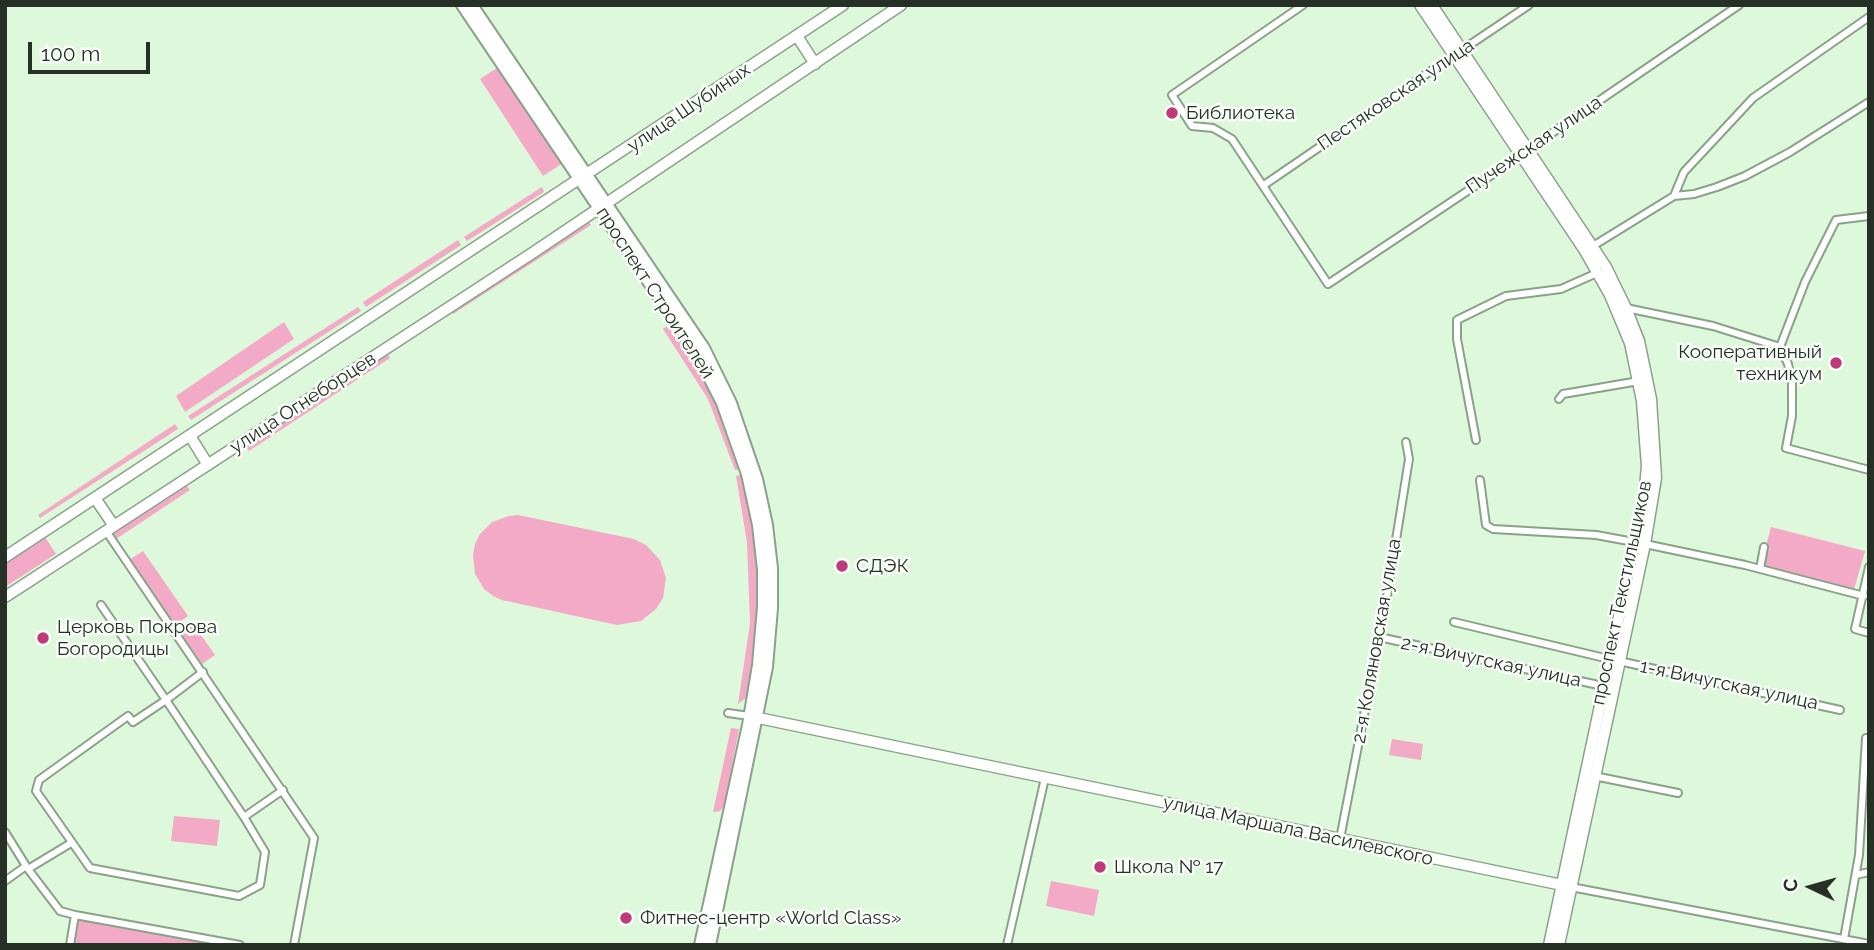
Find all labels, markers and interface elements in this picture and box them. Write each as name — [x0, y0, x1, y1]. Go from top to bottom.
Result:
scale bar — [32, 28, 154, 72]
street label: Пестяковская улица — [1313, 34, 1479, 156]
text: 100 m — [41, 41, 100, 66]
street label: улица Шубиных — [623, 58, 755, 158]
street label: Пучежская улица — [1462, 91, 1606, 199]
place label: Библиотека — [1186, 102, 1295, 124]
marker: Библиотека — [1164, 105, 1180, 121]
street label: проспект Строителей — [591, 203, 719, 383]
place label: Кооперативный техникум — [1678, 341, 1822, 385]
street label: улица Огнеборцев — [226, 347, 380, 459]
marker: Кооперативный техникум — [1828, 355, 1844, 371]
street label: проспект Текстильщиков — [1587, 479, 1657, 707]
street label: 2-я Коляновская улица — [1348, 537, 1406, 745]
place label: СДЭК — [856, 555, 909, 577]
marker: СДЭК — [834, 558, 850, 574]
place label: Церковь Покрова Богородицы — [57, 616, 217, 660]
marker: Церковь Покрова Богородицы — [35, 630, 51, 646]
street label: 2-я Вичугская улица — [1399, 632, 1583, 692]
street label: 1-я Вичугская улица — [1638, 655, 1820, 715]
street label: улица Маршала Василевского — [1161, 791, 1435, 871]
north arrow — [1776, 852, 1846, 922]
place label: Школа № 17 — [1114, 856, 1223, 878]
marker: Школа № 17 — [1092, 859, 1108, 875]
text: С — [1779, 878, 1802, 893]
place label: Фитнес-центр «World Class» — [640, 907, 902, 929]
marker: Фитнес-центр «World Class» — [618, 910, 634, 926]

